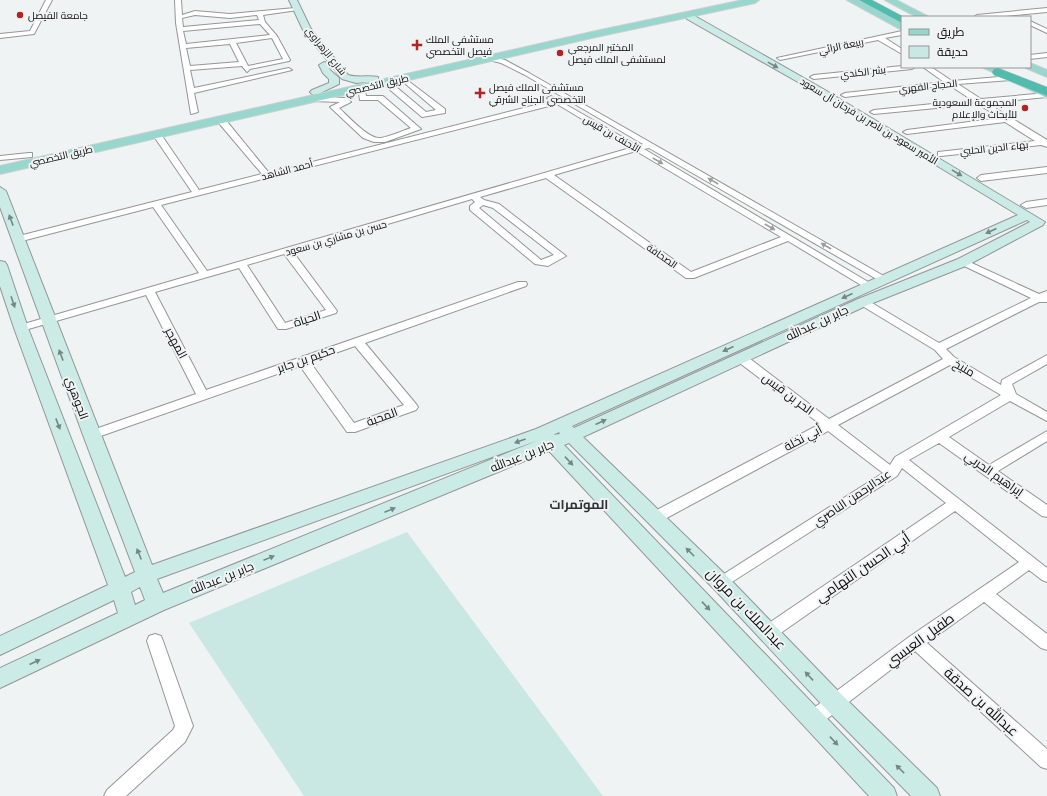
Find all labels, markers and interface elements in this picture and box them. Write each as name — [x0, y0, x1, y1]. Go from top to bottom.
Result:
place label: جامعة الفيصل — [28, 9, 88, 22]
marker: جامعة الفيصل — [15, 10, 25, 20]
legend — [901, 16, 1031, 68]
street label: شارع الزهراوي — [302, 24, 349, 78]
text: طريق — [937, 25, 965, 39]
place label: مستشفى الملك فيصل التخصصي — [426, 33, 494, 59]
street label: ربيعة الرائي — [817, 35, 865, 58]
marker: مستشفى الملك فيصل التخصصي — [411, 39, 423, 51]
place label: المختبر المرجعي لمستشفى الملك فيصل — [568, 41, 666, 66]
text: حديقة — [937, 45, 968, 59]
marker: المختبر المرجعي لمستشفى الملك فيصل — [555, 48, 565, 58]
one-way arrow — [767, 61, 778, 68]
street label: بشر الكندي — [840, 63, 887, 82]
street label: طريق التخصصي — [344, 71, 410, 100]
street label: الأمير سعود بن ناصر بن فرحان آل سعود — [798, 75, 940, 167]
street label: الحجاج الفهري — [898, 76, 958, 97]
place label: مستشفى الملك فيصل التخصصي الجناح الشرقي — [489, 81, 586, 107]
marker: مستشفى الملك فيصل التخصصي الجناح الشرقي — [474, 87, 486, 99]
place label: المجموعة السعودية للأبحاث والإعلام — [933, 96, 1017, 122]
marker: المجموعة السعودية للأبحاث والإعلام — [1020, 103, 1030, 113]
street label: الأحنف بن قيس — [581, 112, 643, 156]
street label: بهاء الدين الحلبي — [959, 138, 1029, 159]
street label: طريق التخصصي — [28, 142, 94, 171]
street label: أحمد الشاهد — [260, 157, 315, 183]
one-way arrow — [652, 158, 664, 165]
one-way arrow — [951, 170, 963, 177]
one-way arrow — [707, 178, 719, 185]
one-way arrow — [7, 213, 13, 225]
street label: حسن بن مشاري بن سعود — [284, 217, 389, 260]
one-way arrow — [764, 223, 776, 230]
one-way arrow — [986, 228, 997, 234]
street label: الصحافة — [644, 241, 680, 271]
one-way arrow — [820, 242, 831, 249]
one-way arrow — [841, 293, 853, 299]
one-way arrow — [10, 297, 16, 309]
street label: جابر بن عبدالله — [783, 301, 851, 344]
street label: الحياة — [292, 308, 322, 330]
street label: المهجر — [162, 324, 190, 361]
street label: حكيم بن جابر — [274, 343, 337, 377]
one-way arrow — [723, 346, 734, 352]
one-way arrow — [57, 348, 63, 360]
street label: منيخ — [950, 356, 977, 381]
street label: الحر بن قيس — [760, 370, 816, 418]
street label: الجوهري — [60, 375, 91, 422]
street label: المحبة — [364, 405, 400, 429]
one-way arrow — [55, 419, 61, 431]
one-way arrow — [595, 419, 606, 425]
street label: أبي نخلة — [781, 421, 826, 456]
street label: جابر بن عبدالله — [488, 436, 556, 475]
one-way arrow — [513, 438, 525, 444]
street label: إبراهيم الحربي — [960, 449, 1026, 502]
one-way arrow — [564, 456, 573, 466]
street label: عبدالرحمن الناصري — [810, 467, 895, 532]
district label: الموتمرات — [550, 497, 608, 513]
one-way arrow — [384, 506, 396, 512]
street label: أبي الحسن التهامي — [812, 529, 916, 609]
one-way arrow — [685, 547, 695, 557]
one-way arrow — [135, 548, 141, 560]
one-way arrow — [264, 555, 276, 561]
street label: جابر بن عبدالله — [188, 558, 256, 597]
street label: عبدالملك بن مروان — [703, 565, 789, 653]
one-way arrow — [701, 601, 711, 611]
street label: طفيل العبسي — [882, 609, 959, 672]
one-way arrow — [30, 659, 41, 665]
street label: عبدالله بن صدقة — [940, 663, 1022, 740]
one-way arrow — [805, 671, 814, 681]
one-way arrow — [829, 737, 838, 746]
one-way arrow — [895, 764, 905, 773]

